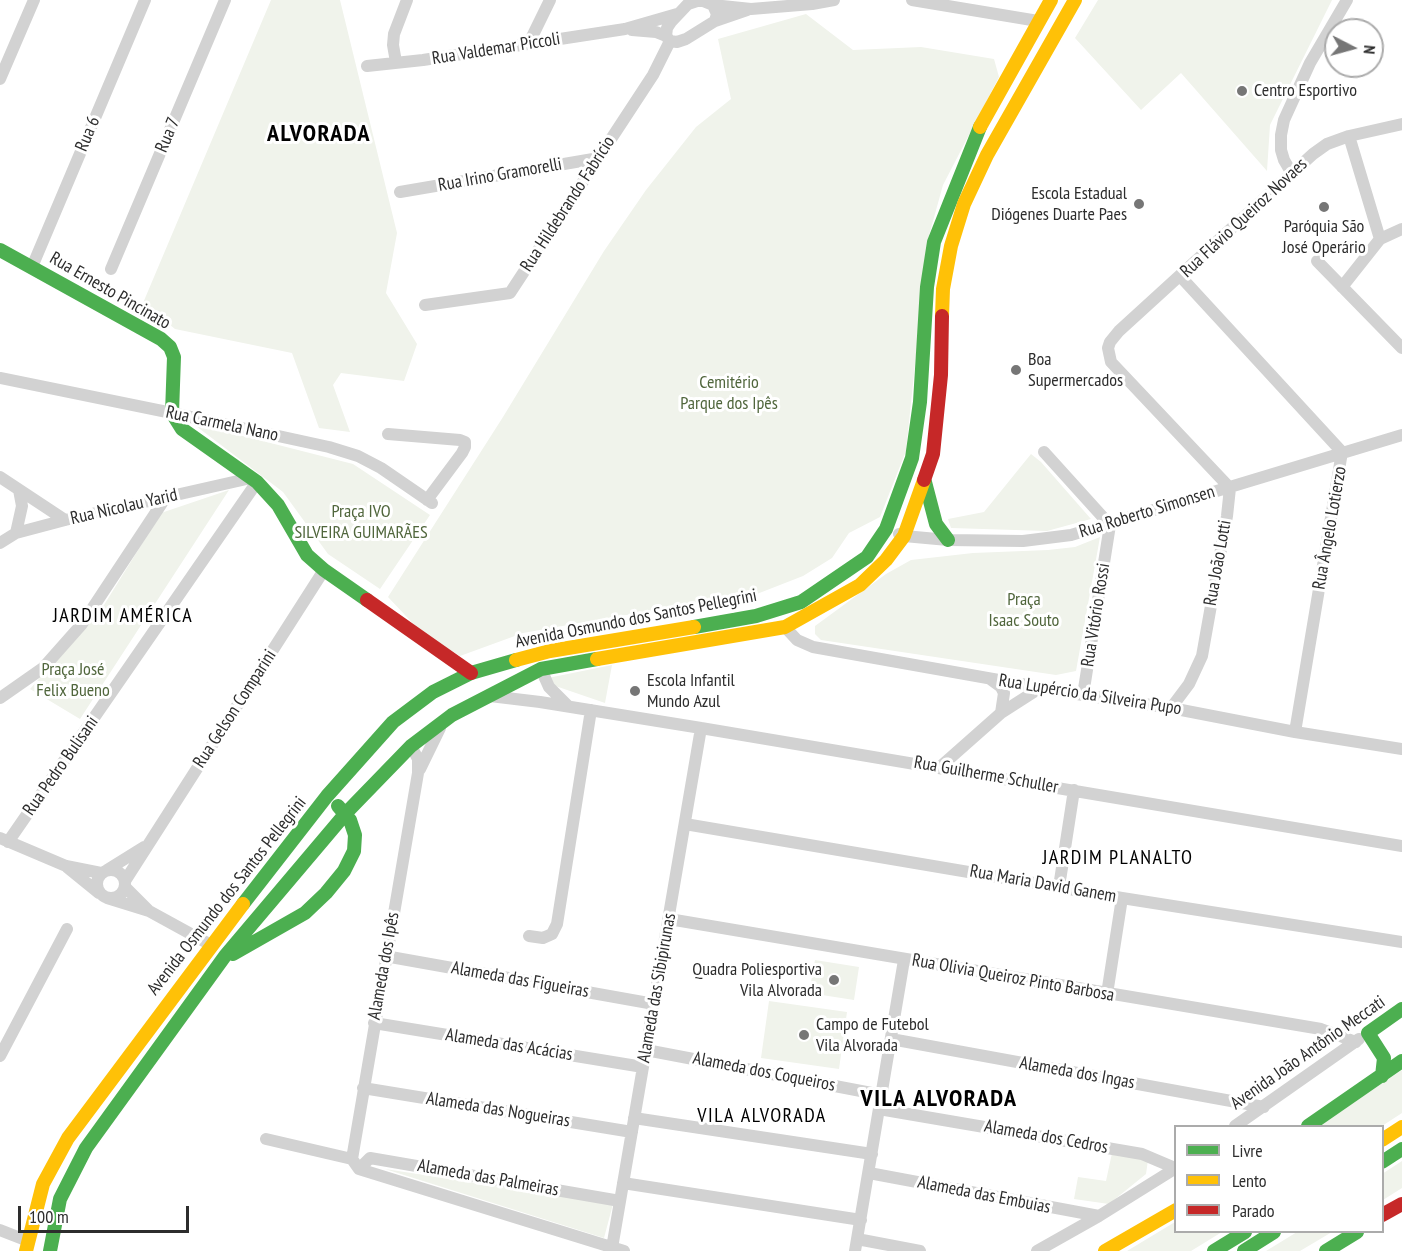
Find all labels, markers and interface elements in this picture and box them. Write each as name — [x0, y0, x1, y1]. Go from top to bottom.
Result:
north arrow — [1324, 18, 1384, 78]
street label: Rua Valdemar Piccoli — [430, 28, 562, 70]
text: N — [1360, 44, 1380, 55]
place label: Centro Esportivo — [1254, 80, 1357, 102]
marker: Centro Esportivo — [1235, 84, 1249, 98]
street label: Rua 6 — [71, 113, 105, 155]
street label: Rua 7 — [151, 114, 185, 156]
district label: ALVORADA — [267, 120, 371, 148]
street label: Rua Hildebrando Fabrício — [516, 132, 620, 276]
street label: Rua Irino Gramorelli — [437, 153, 563, 197]
street label: Rua Flávio Queiroz Novaes — [1176, 154, 1312, 282]
place label: Escola Estadual Diógenes Duarte Paes — [991, 183, 1127, 226]
marker: Escola Estadual Diógenes Duarte Paes — [1132, 197, 1146, 211]
marker: Paróquia São José Operário — [1317, 200, 1331, 214]
place label: Paróquia São José Operário — [1282, 216, 1366, 258]
street label: Rua Ernesto Pincinato — [46, 248, 174, 334]
place label: Boa Supermercados — [1028, 349, 1123, 392]
marker: Boa Supermercados — [1009, 363, 1023, 377]
park label: Cemitério Parque dos Ipês — [680, 372, 778, 415]
street label: Rua Carmela Nano — [164, 402, 280, 446]
street label: Rua Ângelo Lotierzo — [1309, 465, 1351, 591]
street label: Rua Roberto Simonsen — [1077, 481, 1217, 543]
street label: Rua Nicolau Yarid — [68, 484, 180, 530]
park label: Praça IVO SILVEIRA GUIMARÃES — [294, 501, 428, 544]
street label: Rua João Lotti — [1200, 518, 1236, 608]
street label: Rua Vitório Rossi — [1077, 562, 1115, 668]
street label: Avenida Osmundo dos Santos Pellegrini — [513, 585, 759, 653]
park label: Praça Isaac Souto — [989, 589, 1059, 632]
district label: JARDIM AMÉRICA — [53, 604, 193, 628]
street label: Rua Gelson Comparini — [189, 646, 281, 772]
park label: Praça José Felix Bueno — [36, 659, 110, 702]
place label: Escola Infantil Mundo Azul — [647, 670, 735, 712]
street label: Rua Lupércio da Silveira Pupo — [997, 670, 1183, 720]
marker: Escola Infantil Mundo Azul — [628, 684, 642, 698]
street label: Rua Pedro Bulisani — [19, 712, 103, 820]
street label: Rua Guilherme Schuller — [912, 752, 1060, 798]
street label: Avenida Osmundo dos Santos Pellegrini — [143, 793, 311, 999]
district label: JARDIM PLANALTO — [1042, 846, 1194, 870]
street label: Rua Maria David Ganem — [968, 860, 1118, 908]
street label: Alameda dos Ipês — [364, 911, 404, 1021]
street label: Alameda das Sibipirunas — [633, 911, 681, 1065]
street label: Rua Olivia Queiroz Pinto Barbosa — [910, 950, 1116, 1006]
street label: Alameda das Figueiras — [450, 957, 590, 1003]
place label: Quadra Poliesportiva Vila Alvorada — [692, 959, 822, 1002]
marker: Quadra Poliesportiva Vila Alvorada — [827, 973, 841, 987]
street label: Avenida João Antônio Meccati — [1227, 991, 1389, 1115]
place label: Campo de Futebol Vila Alvorada — [816, 1014, 929, 1056]
street label: Alameda das Acácias — [444, 1024, 574, 1066]
marker: Campo de Futebol Vila Alvorada — [797, 1028, 811, 1042]
street label: Alameda dos Coqueiros — [691, 1048, 837, 1096]
street label: Alameda dos Ingas — [1018, 1052, 1136, 1094]
district label: VILA ALVORADA — [861, 1085, 1017, 1113]
street label: Alameda das Nogueiras — [425, 1088, 571, 1132]
district label: VILA ALVORADA — [697, 1104, 827, 1128]
street label: Alameda dos Cedros — [983, 1116, 1109, 1158]
legend — [1174, 1125, 1384, 1233]
text: Livre — [1232, 1139, 1263, 1162]
street label: Alameda das Palmeiras — [416, 1155, 560, 1201]
text: Lento — [1232, 1169, 1267, 1192]
street label: Alameda das Embuias — [916, 1172, 1052, 1218]
scale bar — [21, 1194, 192, 1232]
text: Parado — [1232, 1199, 1275, 1222]
text: 100 m — [29, 1205, 69, 1228]

